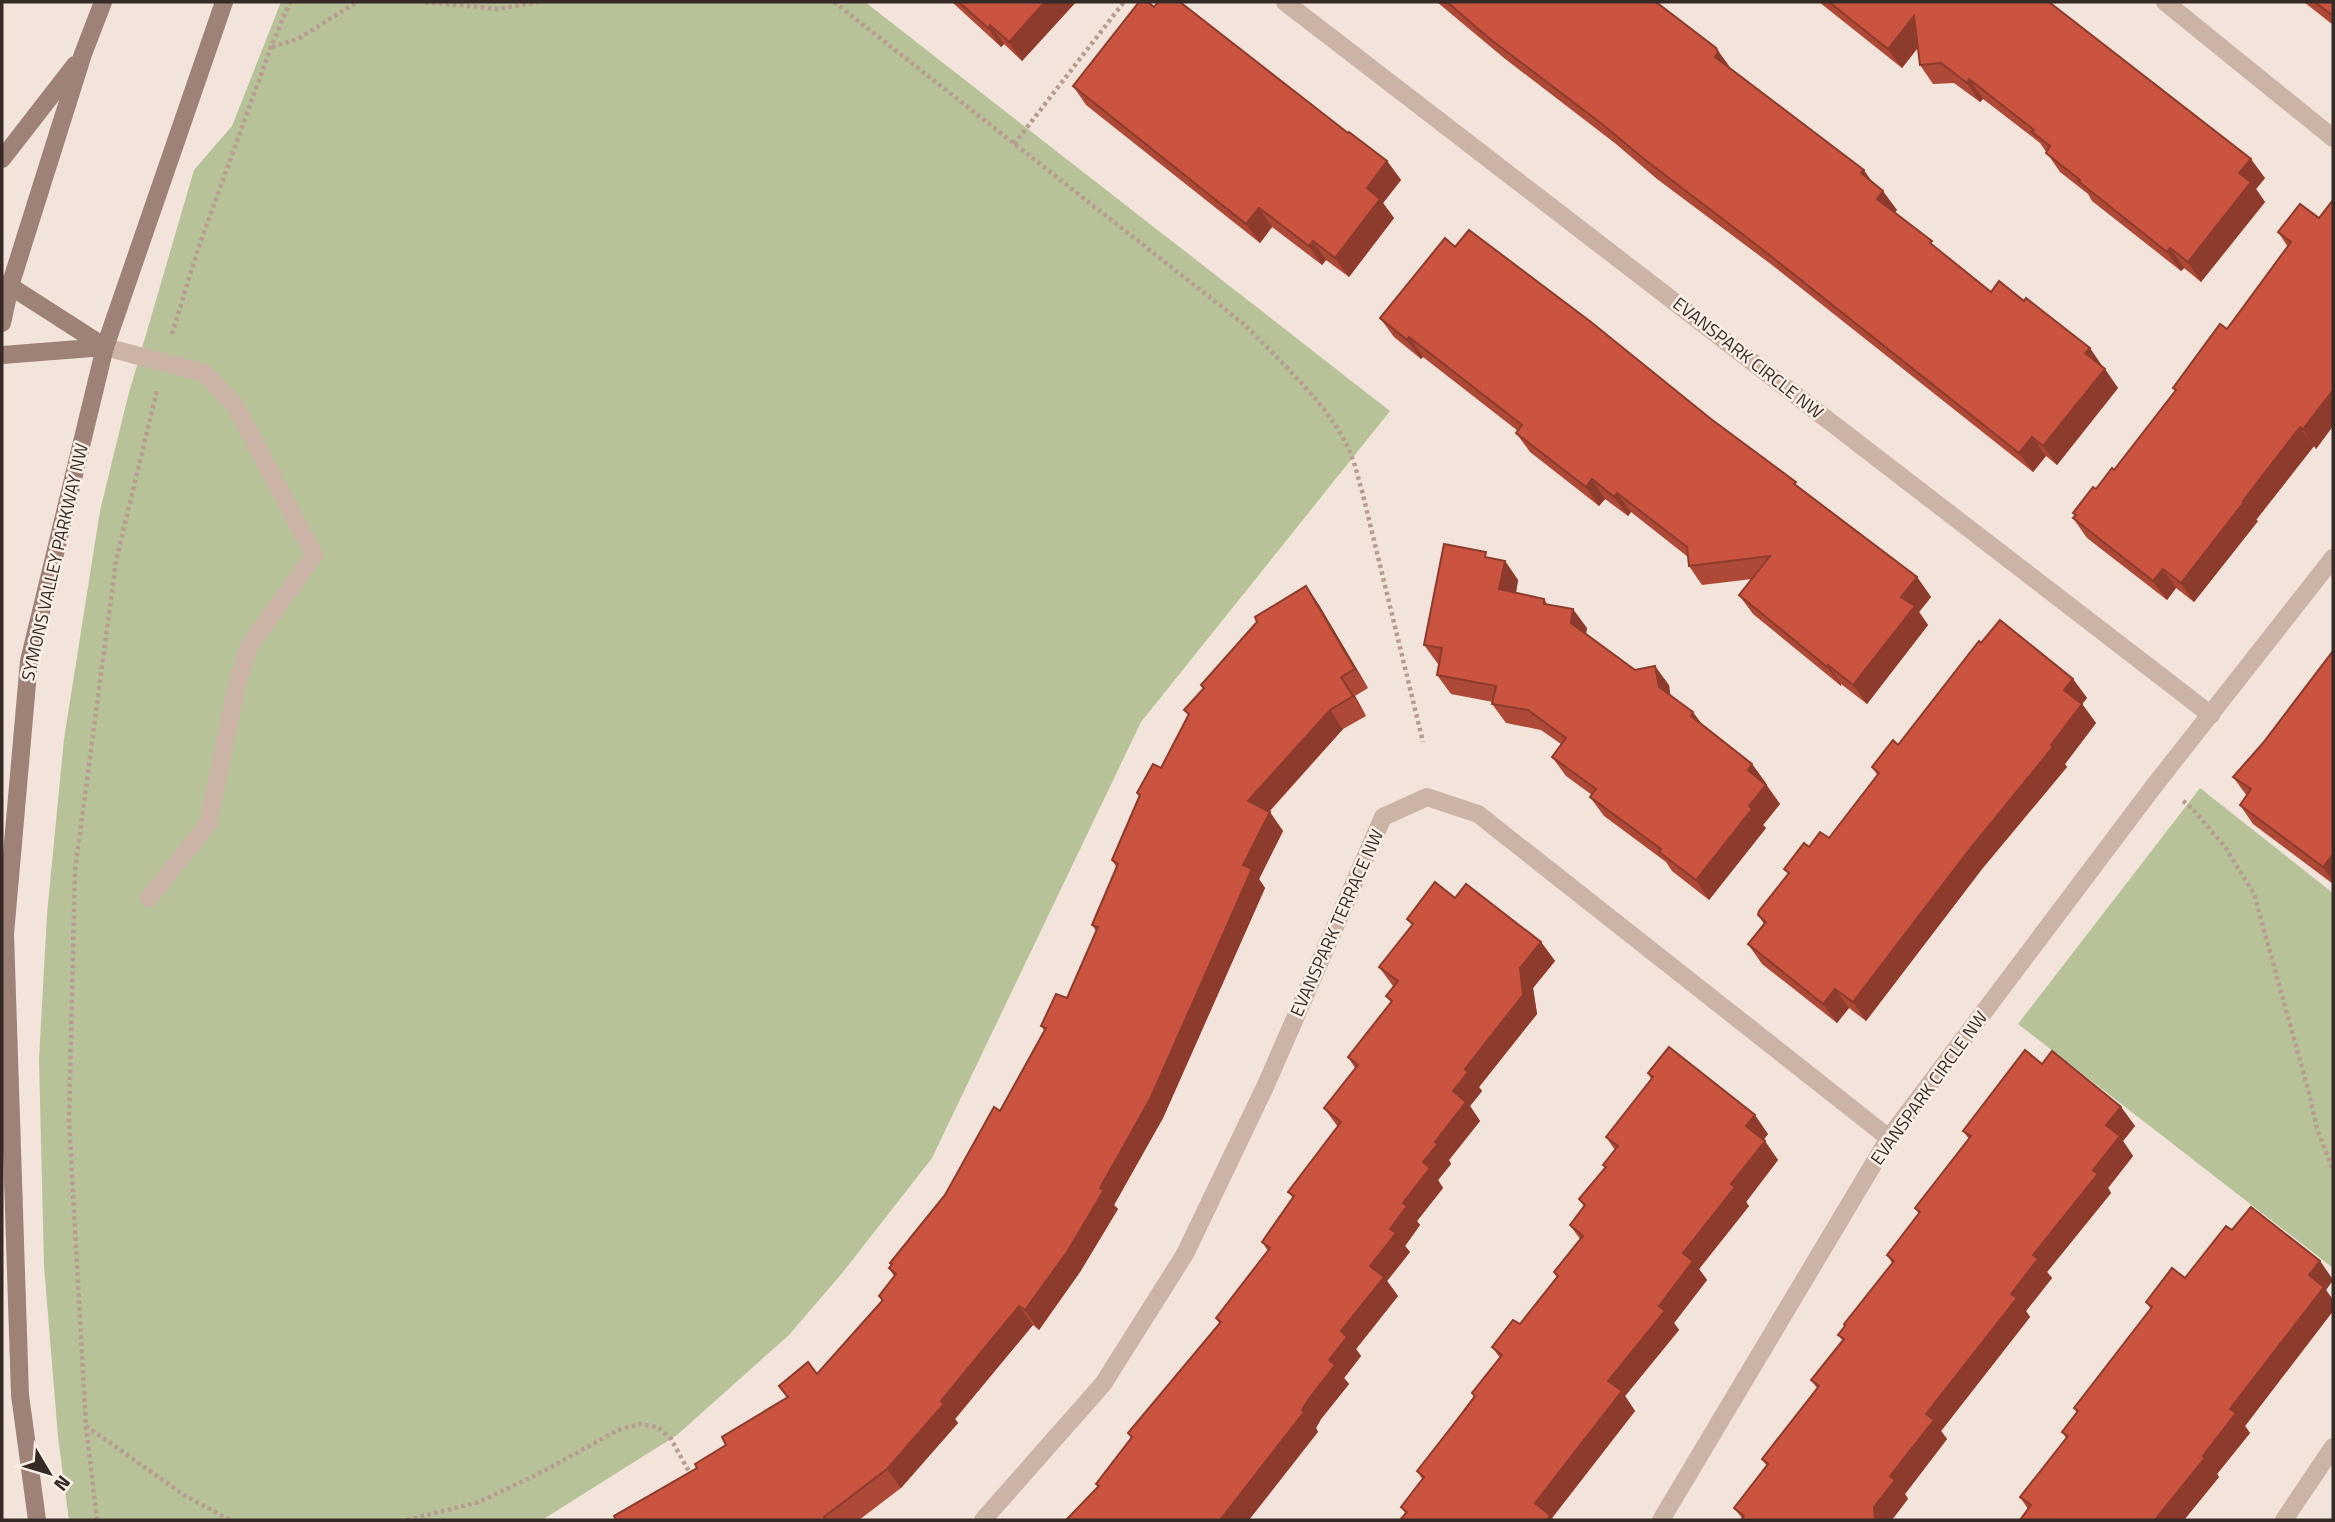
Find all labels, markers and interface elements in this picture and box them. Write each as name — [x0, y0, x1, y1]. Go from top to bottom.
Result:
street label: EVANSPARK CIRCLE NW — [1667, 290, 1829, 425]
street label: SYMONS VALLEY PARKWAY NW — [14, 440, 95, 683]
street label: EVANSPARK TERRACE NW — [1283, 825, 1390, 1021]
street label: EVANSPARK CIRCLE NW — [1863, 1005, 1994, 1170]
north arrow — [14, 1438, 84, 1508]
text: N — [47, 1470, 78, 1498]

